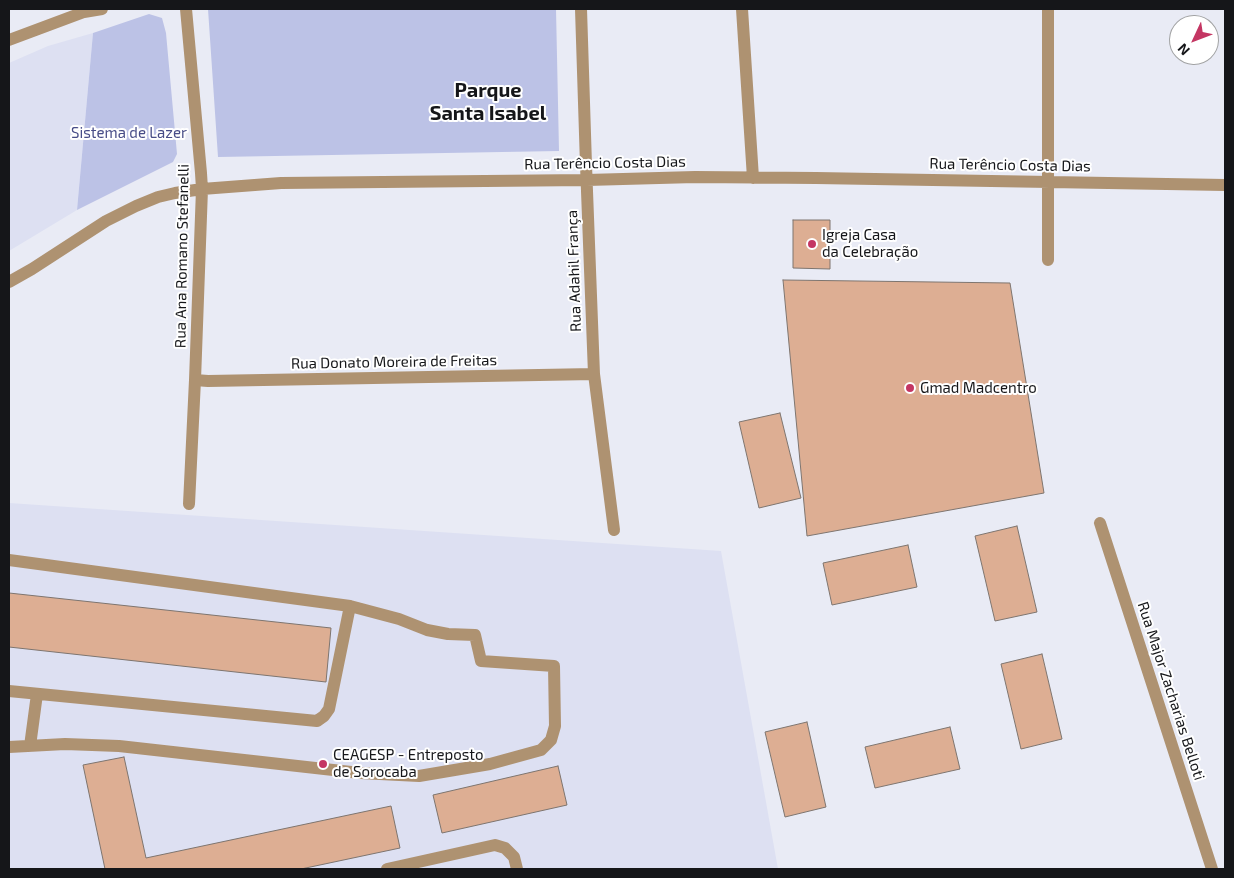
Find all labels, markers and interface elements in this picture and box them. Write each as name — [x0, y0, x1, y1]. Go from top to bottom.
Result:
north arrow — [1169, 15, 1219, 65]
text: N — [1174, 40, 1193, 59]
district label: Parque Santa Isabel — [430, 78, 546, 125]
park label: Sistema de Lazer — [71, 124, 187, 142]
street label: Rua Terêncio Costa Dias — [524, 153, 686, 173]
street label: Rua Terêncio Costa Dias — [929, 155, 1091, 175]
street label: Rua Ana Romano Stefanelli — [171, 164, 193, 348]
street label: Rua Adahil França — [563, 210, 585, 332]
place label: Igreja Casa da Celebração — [822, 226, 918, 261]
marker: Igreja Casa da Celebração — [806, 238, 818, 250]
street label: Rua Donato Moreira de Freitas — [291, 351, 497, 373]
place label: Gmad Madcentro — [920, 379, 1037, 397]
marker: Gmad Madcentro — [904, 382, 916, 394]
street label: Rua Major Zacharias Belloti — [1134, 599, 1208, 783]
place label: CEAGESP - Entreposto de Sorocaba — [333, 746, 484, 781]
marker: CEAGESP - Entreposto de Sorocaba — [317, 758, 329, 770]

